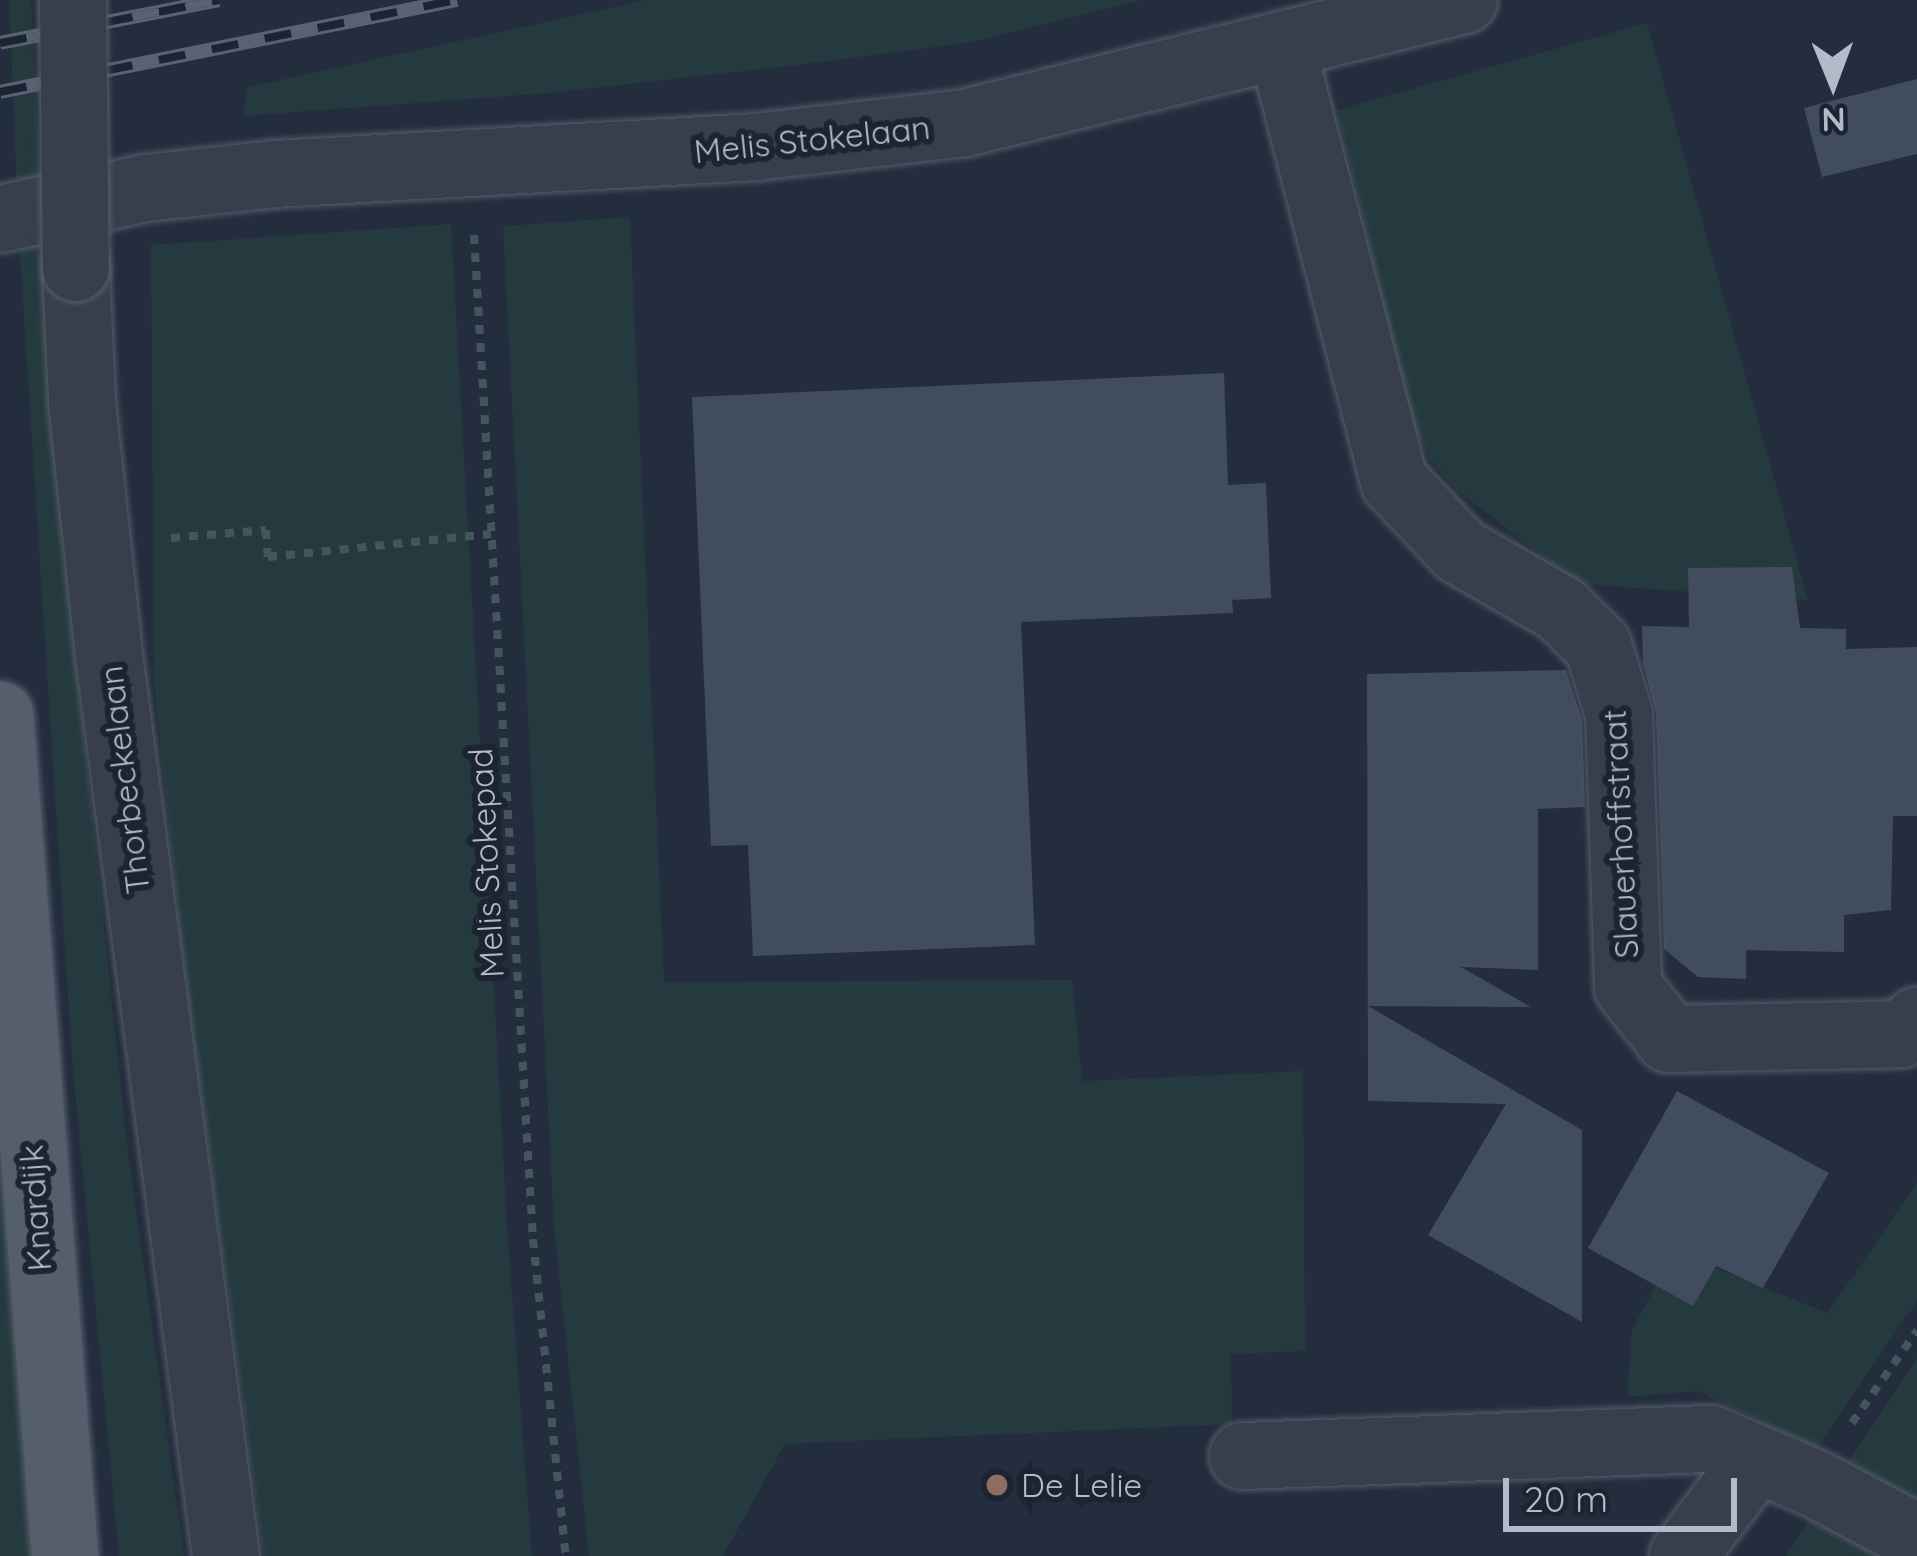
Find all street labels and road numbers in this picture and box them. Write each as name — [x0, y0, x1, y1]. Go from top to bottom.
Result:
street label: Melis Stokelaan — [692, 107, 932, 171]
street label: Thorbeckelaan — [90, 664, 158, 896]
street label: Slauerhoffstraat — [1594, 709, 1646, 959]
street label: Melis Stokepad — [460, 747, 512, 979]
street label: Knardijk — [11, 1143, 59, 1273]

